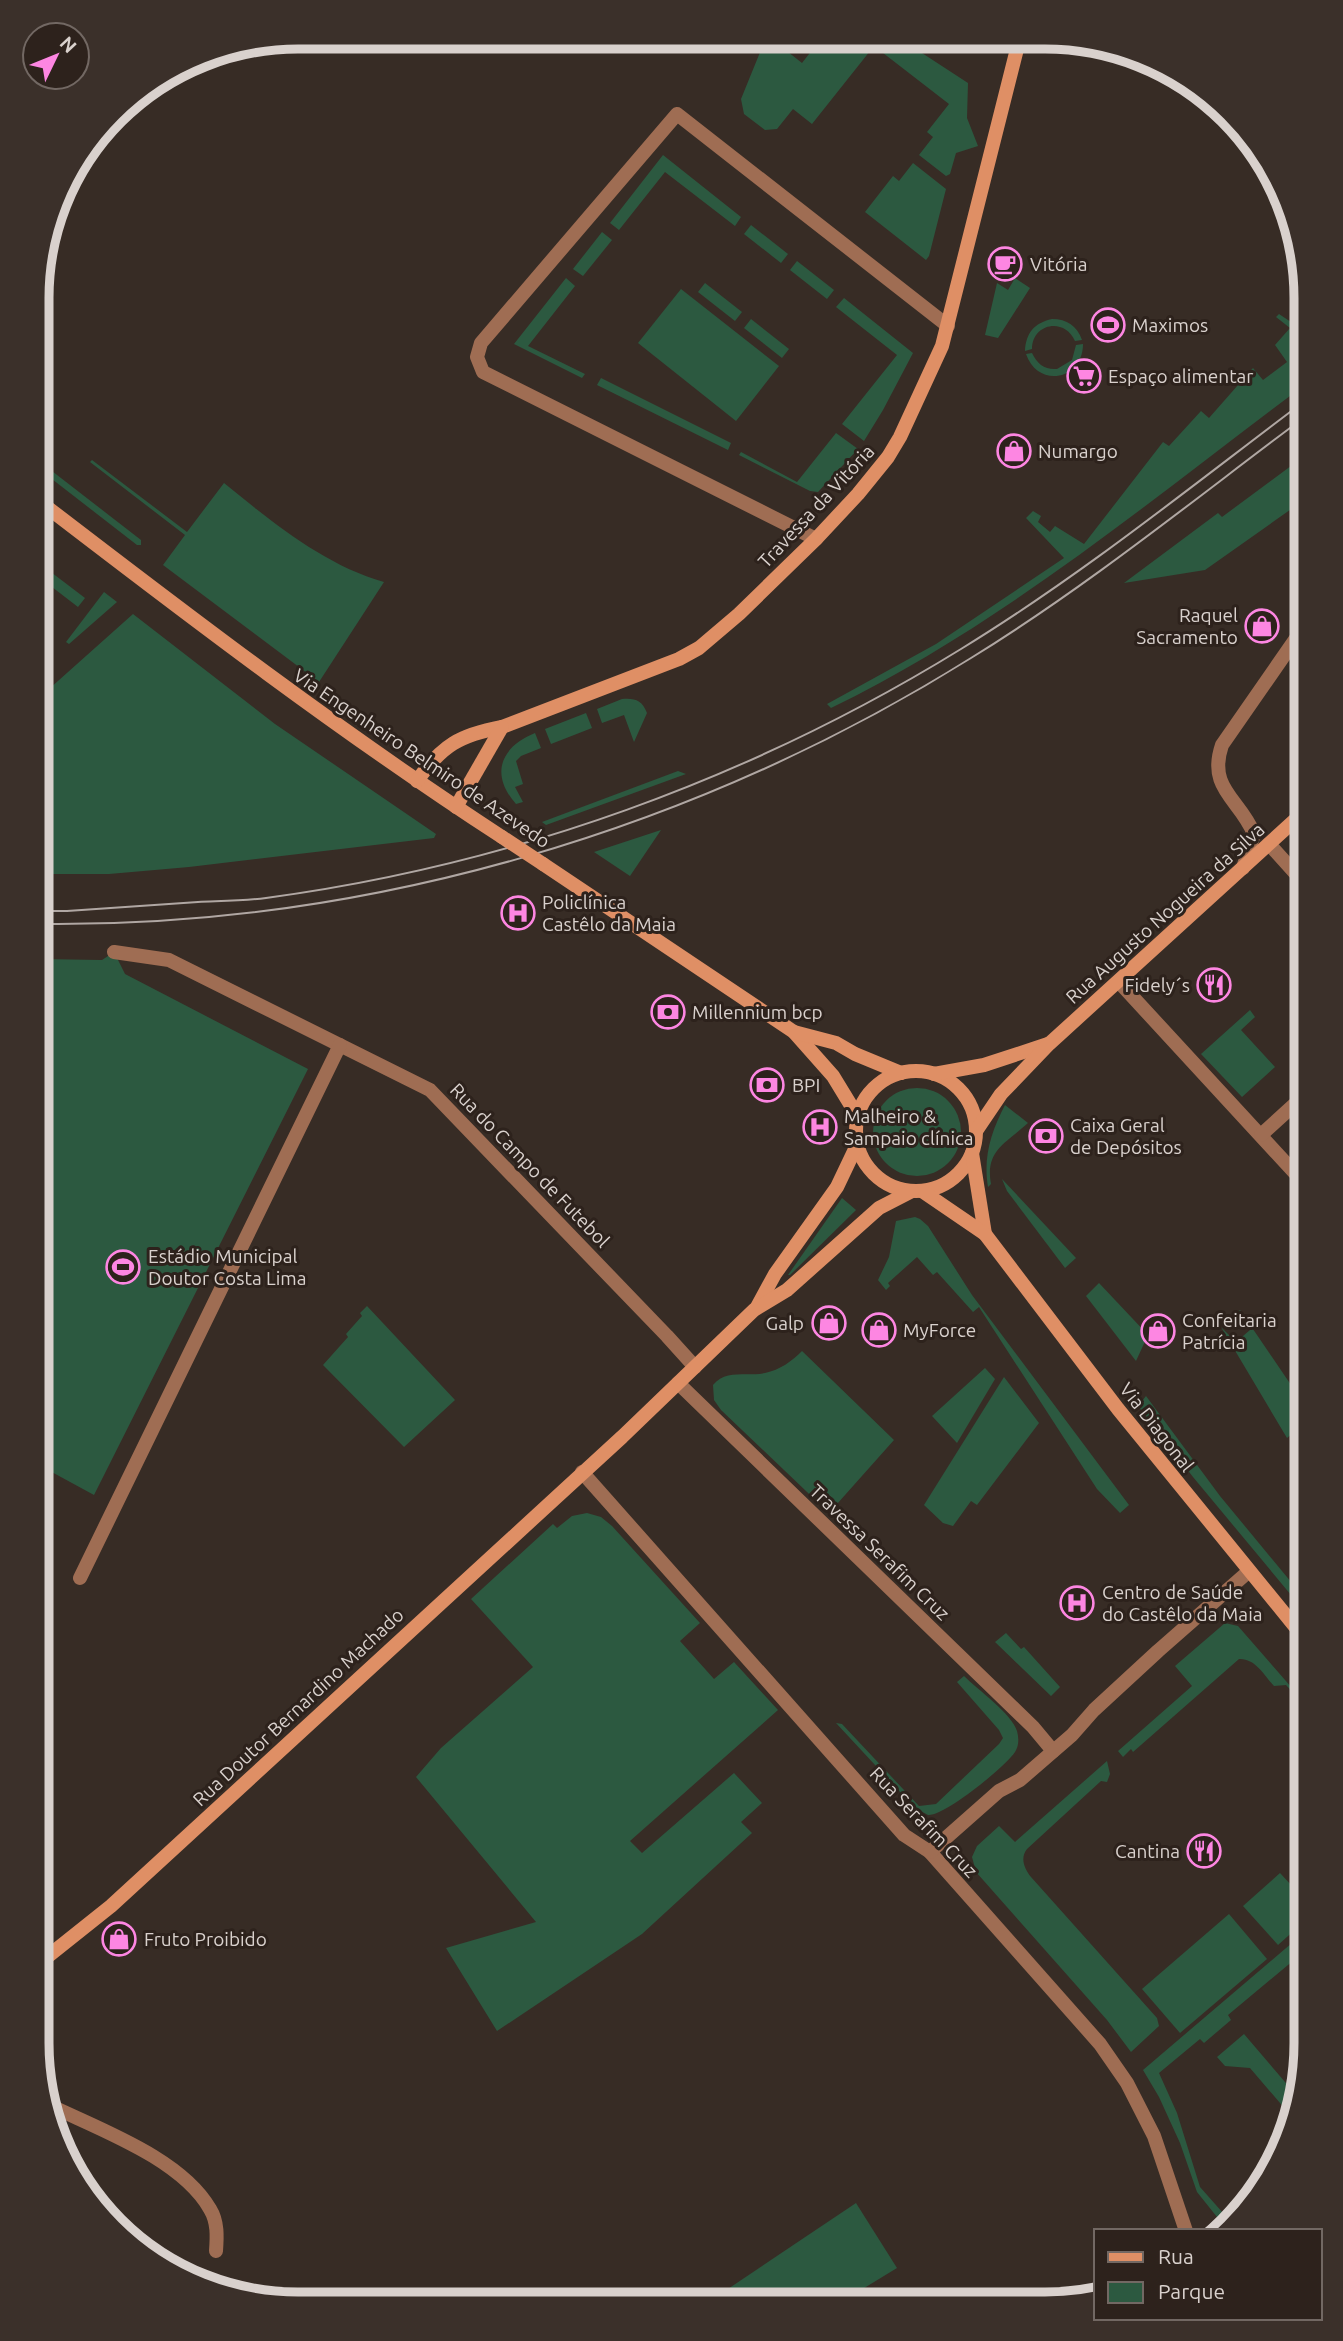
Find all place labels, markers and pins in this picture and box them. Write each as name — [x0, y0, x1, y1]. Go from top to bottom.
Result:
cafe icon: Vitória — [986, 245, 1024, 283]
place label: Vitória — [1030, 253, 1087, 275]
sports icon: Maximos — [1089, 306, 1127, 344]
place label: Maximos — [1132, 314, 1208, 336]
supermarket icon: Espaço alimentar — [1065, 357, 1103, 395]
place label: Espaço alimentar — [1108, 365, 1254, 387]
shop icon: Numargo — [995, 432, 1033, 470]
place label: Numargo — [1038, 440, 1118, 462]
place label: Raquel Sacramento — [1136, 604, 1238, 648]
shop icon: Raquel Sacramento — [1243, 607, 1281, 645]
place label: Policlínica Castêlo da Maia — [542, 891, 676, 935]
hospital icon: Policlínica Castêlo da Maia — [499, 894, 537, 932]
restaurant icon: Fidely´s — [1195, 966, 1233, 1004]
place label: Fidely´s — [1124, 974, 1190, 996]
bank icon: Millennium bcp — [649, 993, 687, 1031]
place label: Millennium bcp — [692, 1001, 823, 1023]
bank icon: BPI — [748, 1066, 786, 1104]
place label: BPI — [792, 1074, 820, 1096]
place label: Malheiro & Sampaio clínica — [844, 1105, 974, 1149]
hospital icon: Malheiro & Sampaio clínica — [801, 1108, 839, 1146]
place label: Caixa Geral de Depósitos — [1070, 1114, 1182, 1158]
bank icon: Caixa Geral de Depósitos — [1027, 1117, 1065, 1155]
place label: Estádio Municipal Doutor Costa Lima — [148, 1245, 306, 1289]
sports icon: Estádio Municipal Doutor Costa Lima — [104, 1248, 142, 1286]
shop icon: Galp — [810, 1304, 848, 1342]
place label: Confeitaria Patrícia — [1182, 1309, 1277, 1353]
shop icon: MyForce — [860, 1311, 898, 1349]
place label: Galp — [766, 1312, 804, 1334]
shop icon: Confeitaria Patrícia — [1139, 1312, 1177, 1350]
place label: MyForce — [903, 1319, 976, 1341]
place label: Centro de Saúde do Castêlo da Maia — [1102, 1581, 1263, 1625]
hospital icon: Centro de Saúde do Castêlo da Maia — [1058, 1584, 1096, 1622]
restaurant icon: Cantina — [1185, 1832, 1223, 1870]
place label: Cantina — [1115, 1840, 1180, 1862]
shop icon: Fruto Proibido — [100, 1920, 138, 1958]
place label: Fruto Proibido — [144, 1928, 267, 1950]

